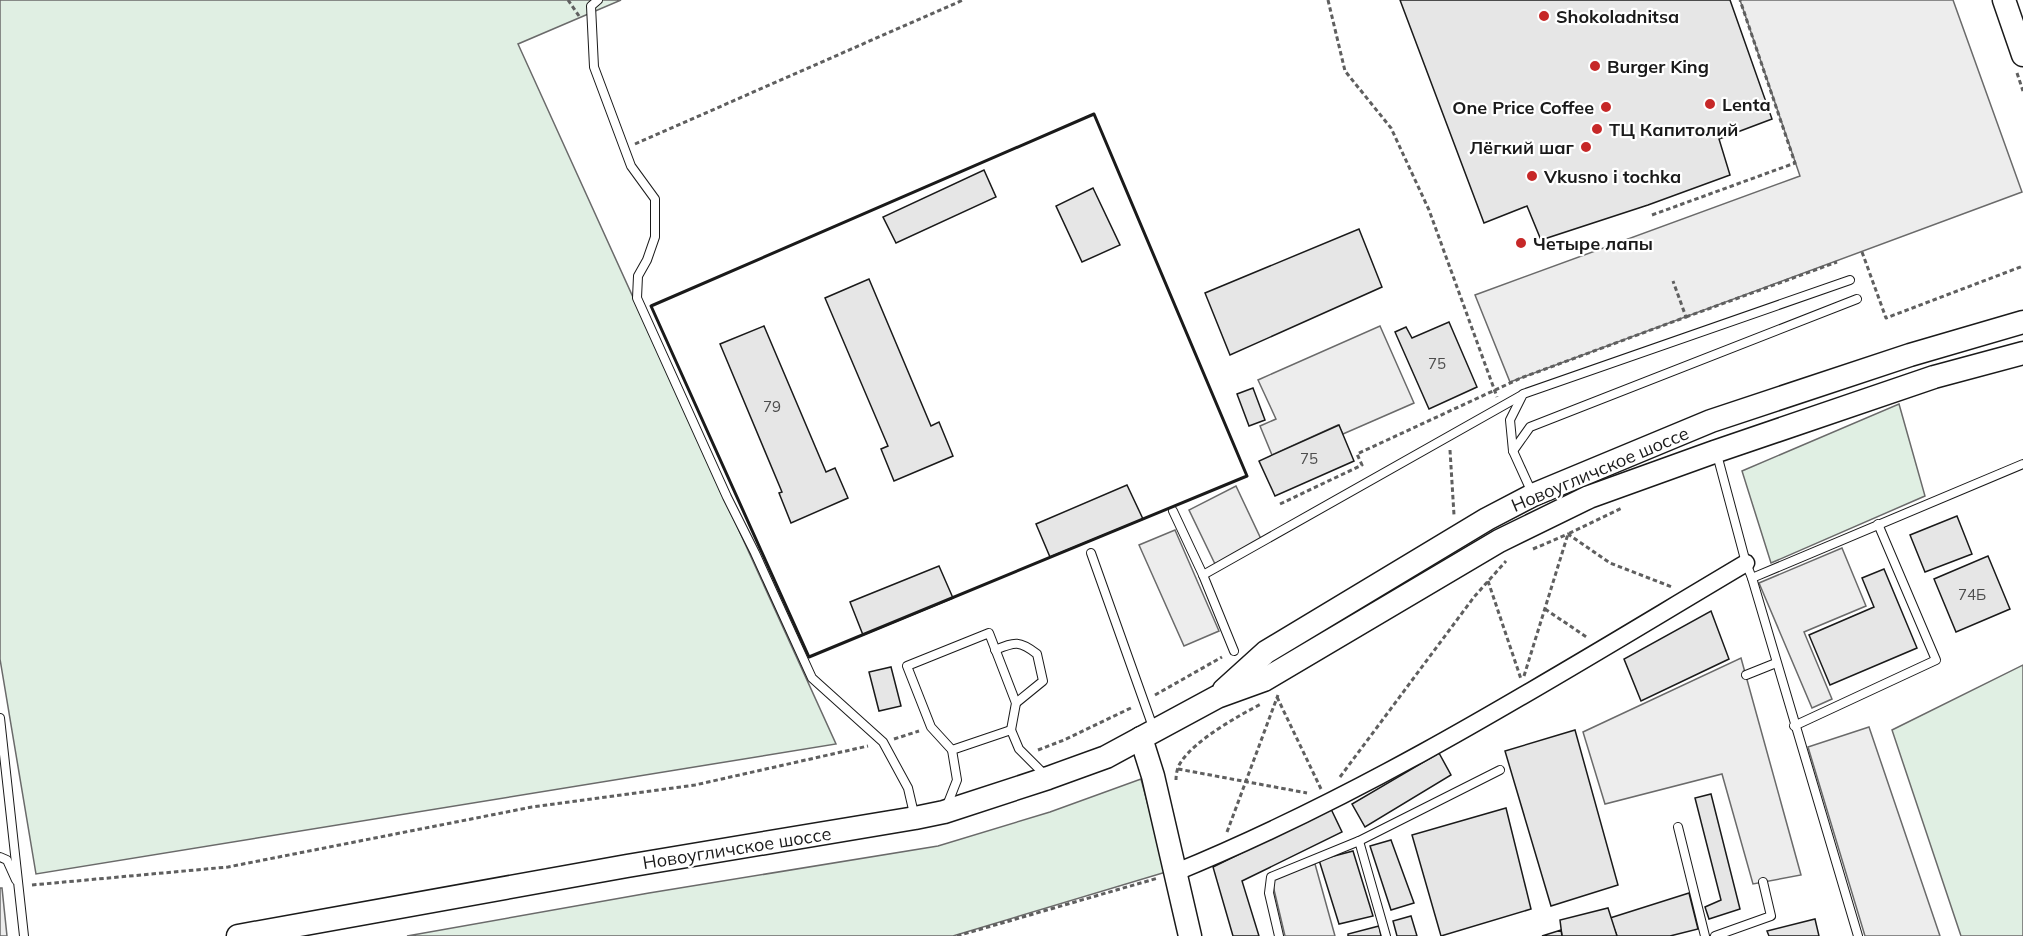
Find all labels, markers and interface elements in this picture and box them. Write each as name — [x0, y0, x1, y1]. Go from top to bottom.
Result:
place label: Shokoladnitsa — [1556, 5, 1679, 28]
marker: Shokoladnitsa — [1537, 9, 1551, 23]
place label: Burger King — [1607, 55, 1709, 78]
marker: Burger King — [1588, 59, 1602, 73]
place label: Lenta — [1722, 93, 1771, 116]
place label: One Price Coffee — [1452, 96, 1594, 119]
marker: Lenta — [1703, 97, 1717, 111]
marker: One Price Coffee — [1599, 100, 1613, 114]
place label: ТЦ Капитолий — [1609, 118, 1738, 141]
marker: ТЦ Капитолий — [1590, 122, 1604, 136]
place label: Лёгкий шаг — [1469, 136, 1575, 159]
marker: Лёгкий шаг — [1579, 140, 1593, 154]
place label: Vkusno i tochka — [1543, 165, 1681, 188]
marker: Vkusno i tochka — [1525, 169, 1539, 183]
place label: Четыре лапы — [1533, 232, 1653, 255]
marker: Четыре лапы — [1514, 236, 1528, 250]
house number: 75 — [1428, 354, 1446, 373]
house number: 79 — [763, 397, 781, 416]
street label: Новоугличское шоссе — [1508, 421, 1692, 517]
house number: 75 — [1300, 449, 1318, 468]
house number: 74Б — [1958, 585, 1986, 604]
street label: Новоугличское шоссе — [641, 822, 833, 874]

